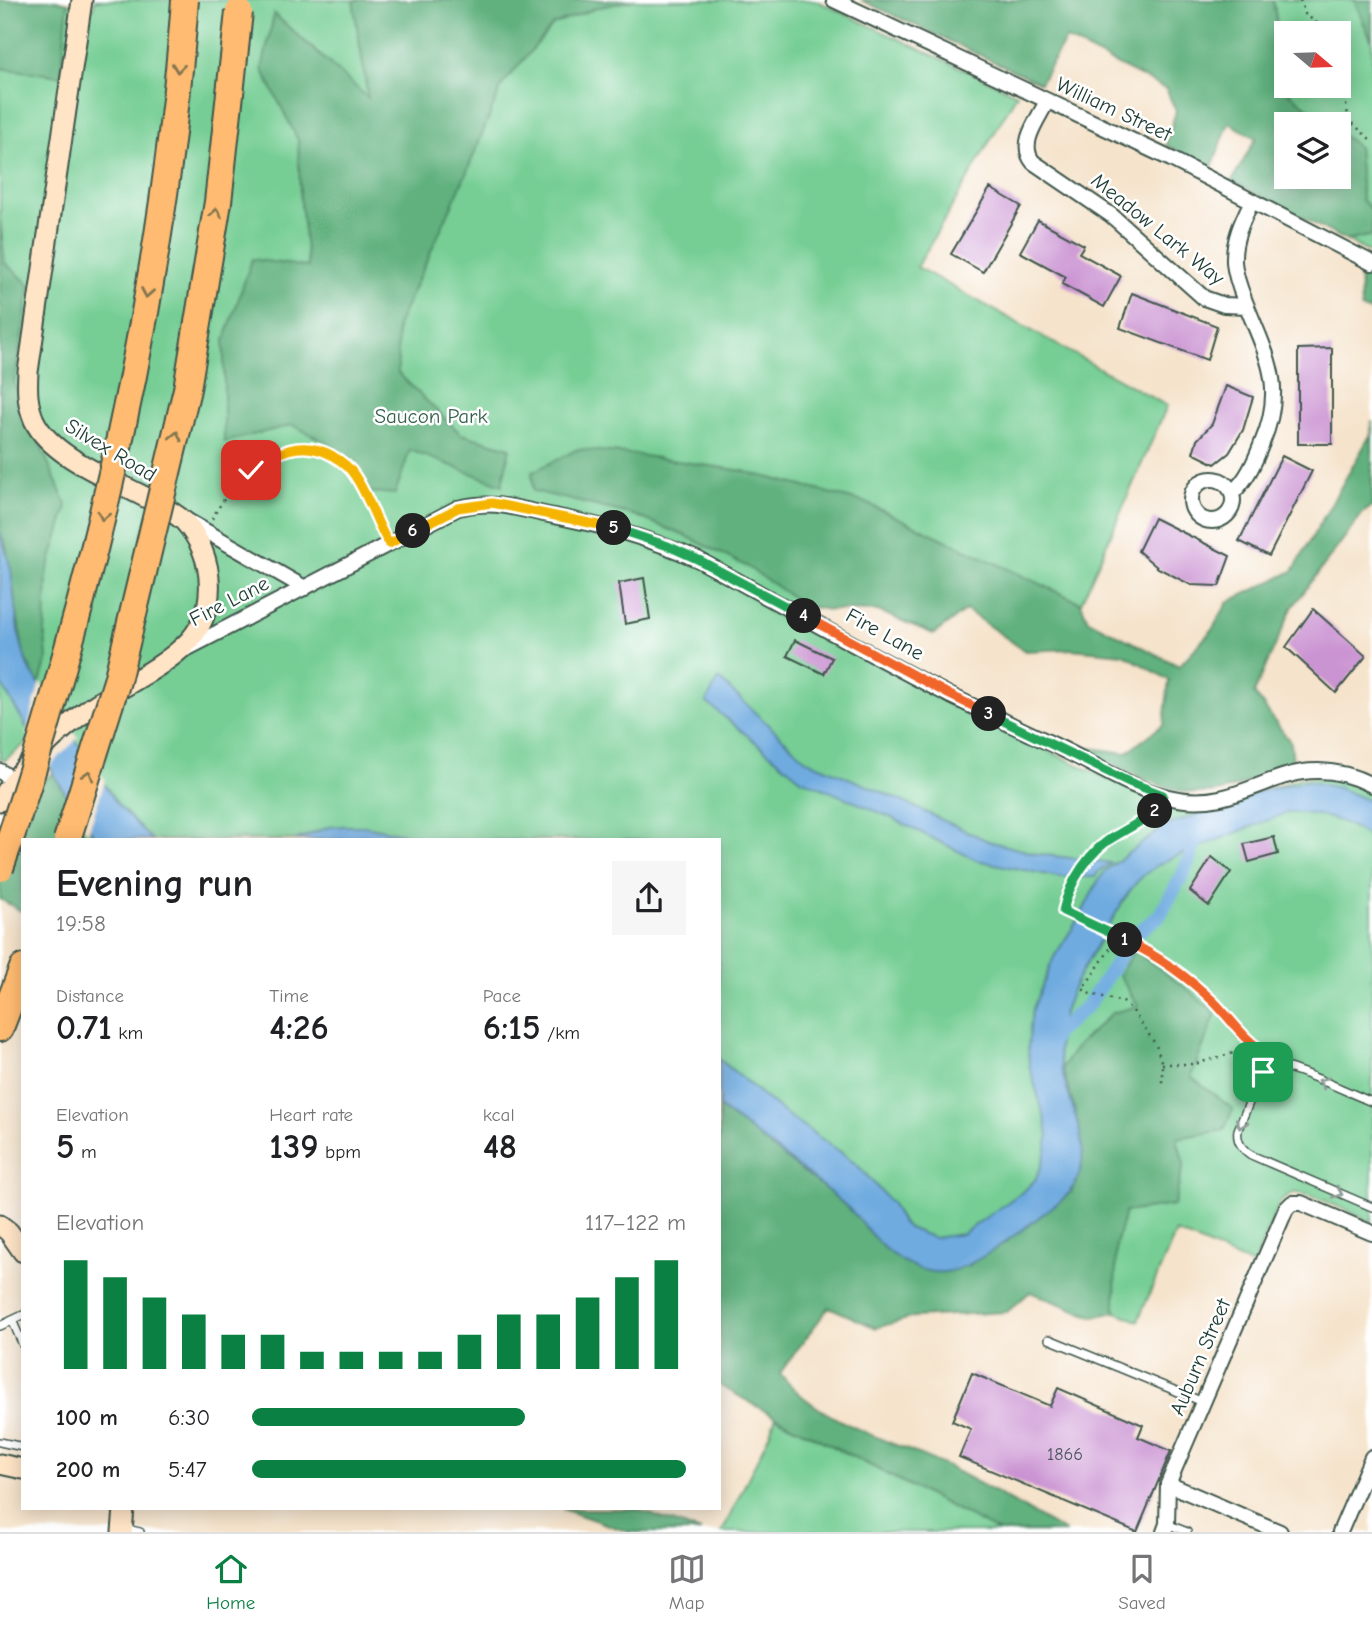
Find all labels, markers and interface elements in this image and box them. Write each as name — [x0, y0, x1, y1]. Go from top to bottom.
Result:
north arrow — [1274, 21, 1351, 98]
map controls — [1274, 21, 1351, 189]
one-way arrow — [171, 62, 186, 74]
street label: William Street — [1052, 72, 1176, 147]
button: layers — [1274, 112, 1351, 189]
street label: Meadow Lark Way — [1087, 168, 1230, 290]
one-way arrow — [208, 207, 223, 219]
one-way arrow — [140, 287, 155, 299]
park label: Saucon Park — [374, 404, 488, 428]
street label: Silvex Road — [61, 413, 161, 487]
one-way arrow — [167, 431, 182, 443]
pin — [221, 440, 281, 500]
icon: check — [232, 451, 270, 489]
one-way arrow — [97, 510, 111, 522]
pin: 5 — [596, 510, 632, 546]
pin: 6 — [396, 514, 430, 548]
text: 5 — [608, 516, 619, 538]
text: 6 — [408, 519, 417, 541]
street label: Fire Lane — [185, 571, 273, 631]
pin: 4 — [786, 598, 822, 634]
street label: Fire Lane — [842, 603, 928, 665]
text: 4 — [799, 604, 808, 626]
pin: 3 — [972, 696, 1006, 732]
text: 3 — [984, 702, 993, 724]
one-way arrow — [80, 769, 95, 781]
pin: 2 — [1138, 794, 1172, 828]
text: 2 — [1150, 799, 1159, 821]
button: share — [612, 861, 686, 935]
text: Evening run — [56, 862, 253, 906]
text: 19:58 — [56, 910, 106, 937]
pin: 1 — [1108, 922, 1142, 958]
text: 1 — [1121, 928, 1128, 950]
text: Distance — [56, 985, 124, 1007]
text: Time — [269, 985, 309, 1007]
text: Pace — [483, 985, 521, 1007]
text: 0.71 — [56, 1007, 112, 1048]
text: 4:26 — [269, 1007, 329, 1048]
text: 6:15 — [483, 1007, 541, 1048]
text: km — [112, 1022, 143, 1044]
text: /km — [541, 1022, 580, 1044]
pin — [1233, 1042, 1293, 1102]
icon: arrive — [1244, 1053, 1282, 1091]
one-way arrow — [1318, 1077, 1330, 1091]
text: Elevation — [56, 1104, 129, 1126]
text: Heart rate — [269, 1104, 353, 1126]
text: kcal — [483, 1104, 515, 1126]
one-way arrow — [1235, 1118, 1249, 1130]
text: 5 — [56, 1126, 75, 1167]
text: 139 — [269, 1126, 319, 1167]
text: 48 — [483, 1126, 517, 1167]
text: m — [75, 1141, 97, 1163]
text: bpm — [319, 1141, 361, 1163]
one-way arrow — [1331, 1185, 1343, 1199]
text: Elevation — [56, 1209, 144, 1236]
text: 117–122 m — [585, 1209, 686, 1236]
street label: Auburn Street — [1165, 1294, 1236, 1419]
text: 100 m — [56, 1404, 118, 1431]
text: 6:30 — [168, 1404, 210, 1431]
house number: 1866 — [1047, 1444, 1083, 1465]
text: 200 m — [56, 1456, 120, 1483]
text: 5:47 — [168, 1456, 207, 1483]
tab: Home — [206, 1550, 255, 1614]
tab: Map — [668, 1550, 706, 1614]
tab: Saved — [1118, 1550, 1166, 1614]

